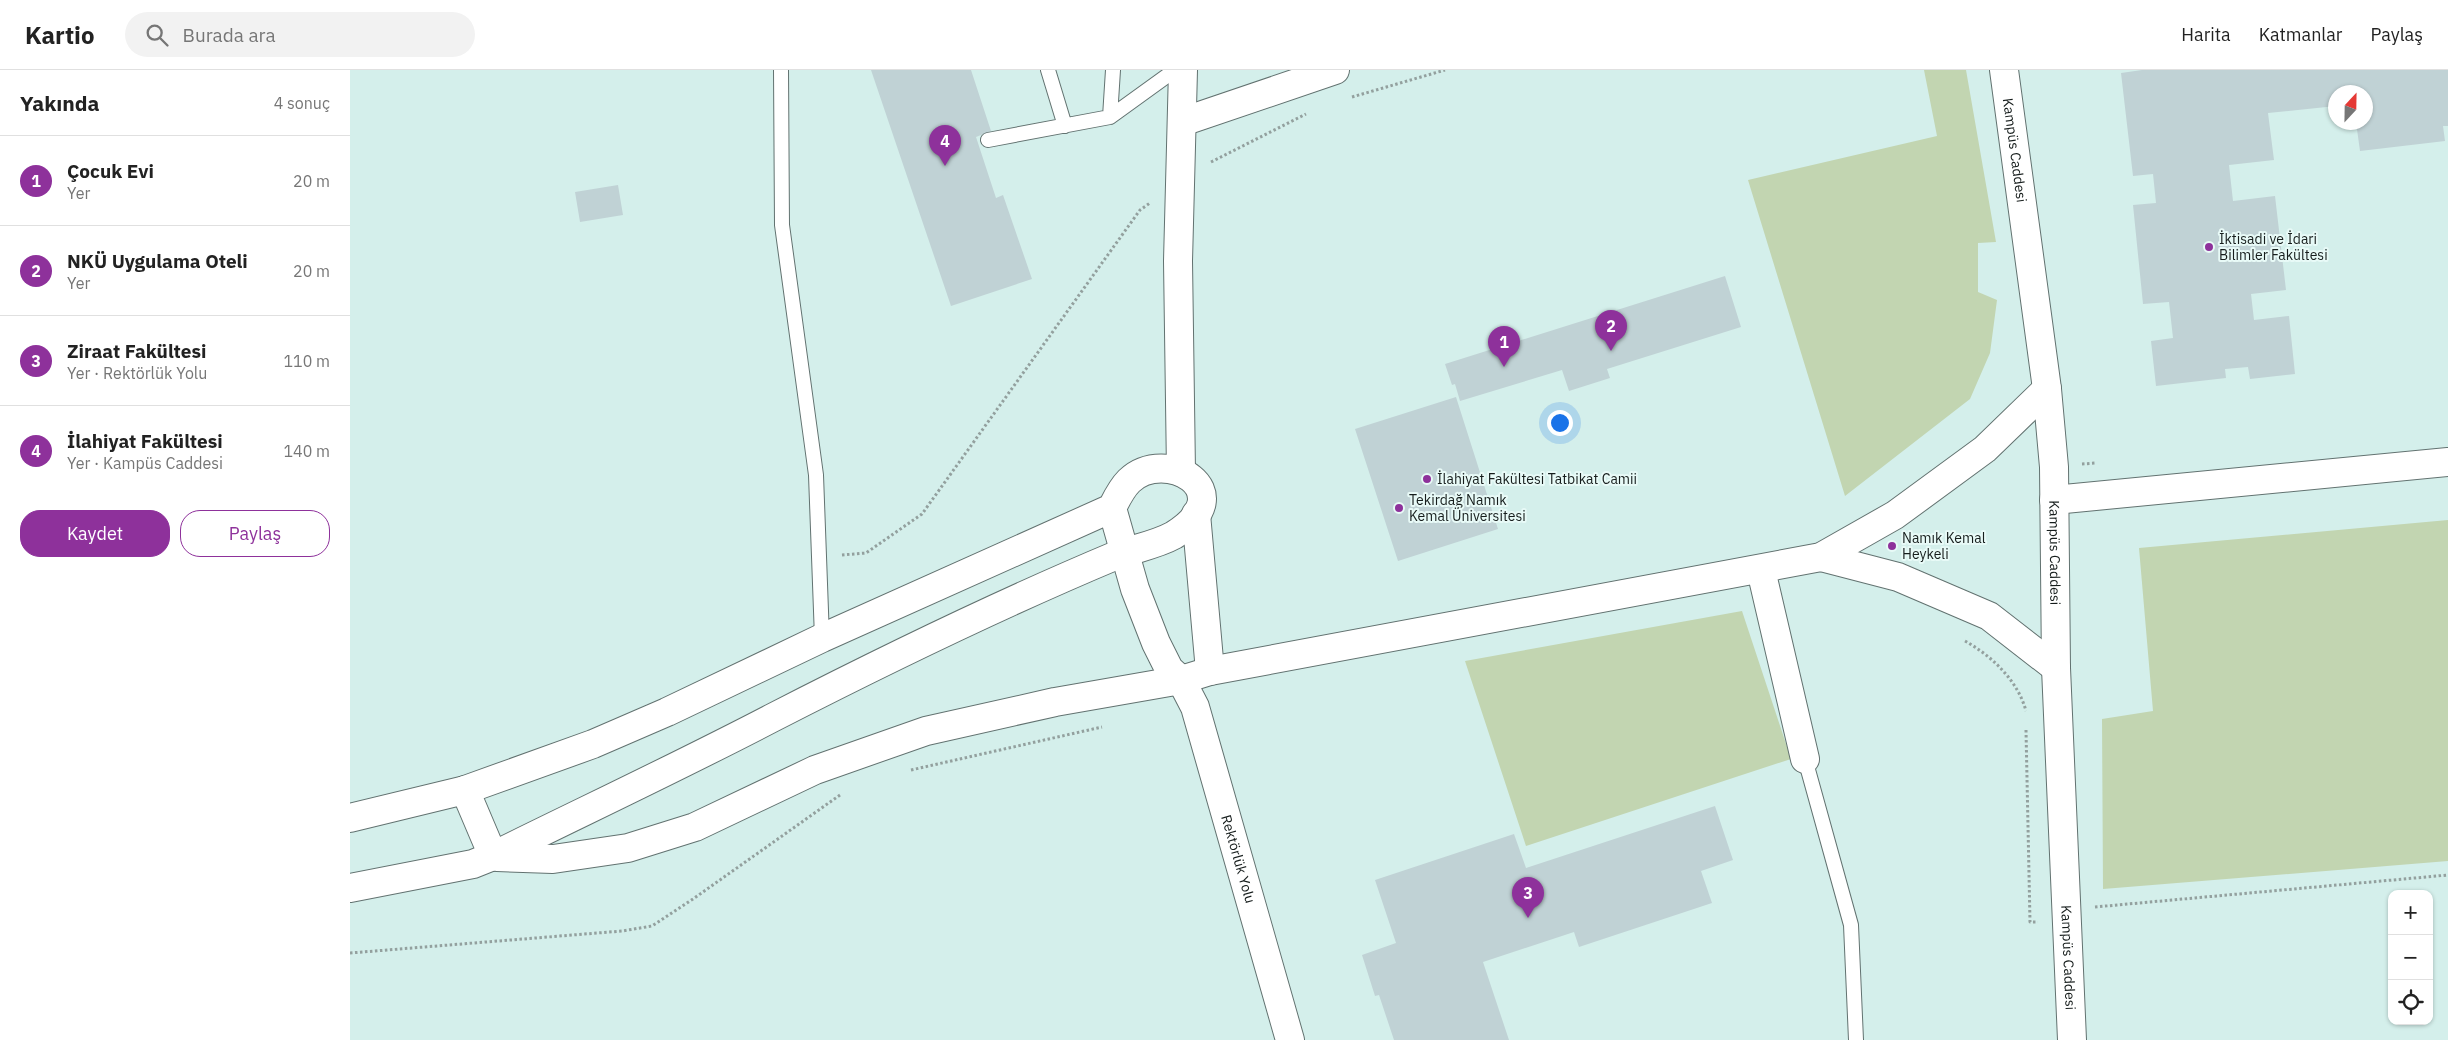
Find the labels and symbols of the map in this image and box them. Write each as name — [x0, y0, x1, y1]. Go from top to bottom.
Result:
north arrow — [2328, 85, 2373, 130]
street label: Kampüs Caddesi — [1999, 97, 2031, 204]
pin: 4 — [929, 125, 961, 166]
place label: İktisadi ve İdari Bilimler Fakültesi — [2219, 230, 2328, 264]
marker: İktisadi ve İdari Bilimler Fakültesi — [2203, 241, 2215, 253]
pin: 2 — [1595, 310, 1627, 351]
pin: 1 — [1488, 326, 1520, 367]
your location — [1547, 410, 1573, 436]
place label: İlahiyat Fakültesi Tatbikat Camii — [1437, 470, 1637, 488]
marker: İlahiyat Fakültesi Tatbikat Camii — [1421, 473, 1433, 485]
place label: Tekirdağ Namık Kemal Üniversitesi — [1409, 491, 1526, 525]
street label: Kampüs Caddesi — [2045, 500, 2064, 605]
marker: Tekirdağ Namık Kemal Üniversitesi — [1393, 502, 1405, 514]
place label: Namık Kemal Heykeli — [1902, 529, 1986, 563]
marker: Namık Kemal Heykeli — [1886, 540, 1898, 552]
street label: Rektörlük Yolu — [1217, 813, 1260, 905]
pin: 3 — [1512, 877, 1544, 918]
street label: Kampüs Caddesi — [2057, 905, 2080, 1010]

